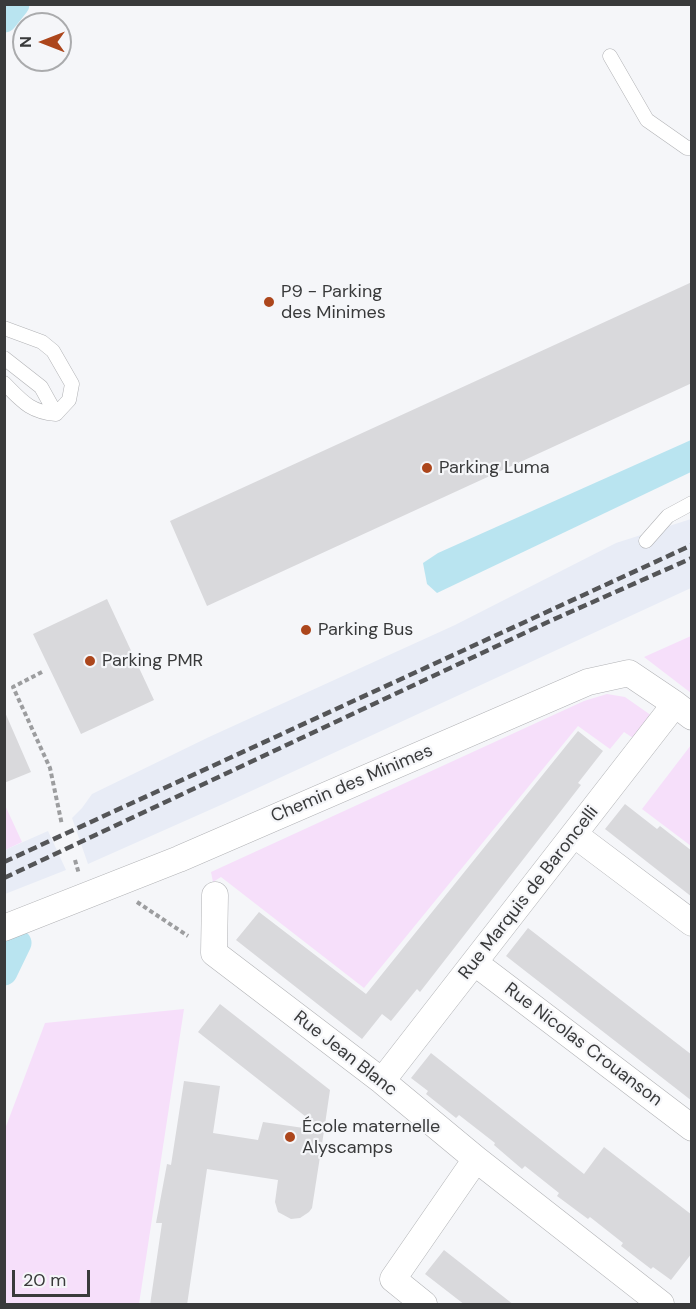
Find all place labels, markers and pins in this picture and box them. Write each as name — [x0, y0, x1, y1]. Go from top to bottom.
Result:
place label: P9 - Parking des Minimes — [281, 281, 386, 324]
marker: P9 - Parking des Minimes — [262, 295, 276, 309]
place label: Parking Luma — [439, 457, 550, 479]
marker: Parking Luma — [420, 461, 434, 475]
place label: Parking Bus — [318, 619, 413, 641]
marker: Parking Bus — [299, 623, 313, 637]
place label: Parking PMR — [102, 650, 203, 672]
marker: Parking PMR — [83, 654, 97, 668]
place label: École maternelle Alyscamps — [302, 1116, 440, 1158]
marker: École maternelle Alyscamps — [283, 1130, 297, 1144]

